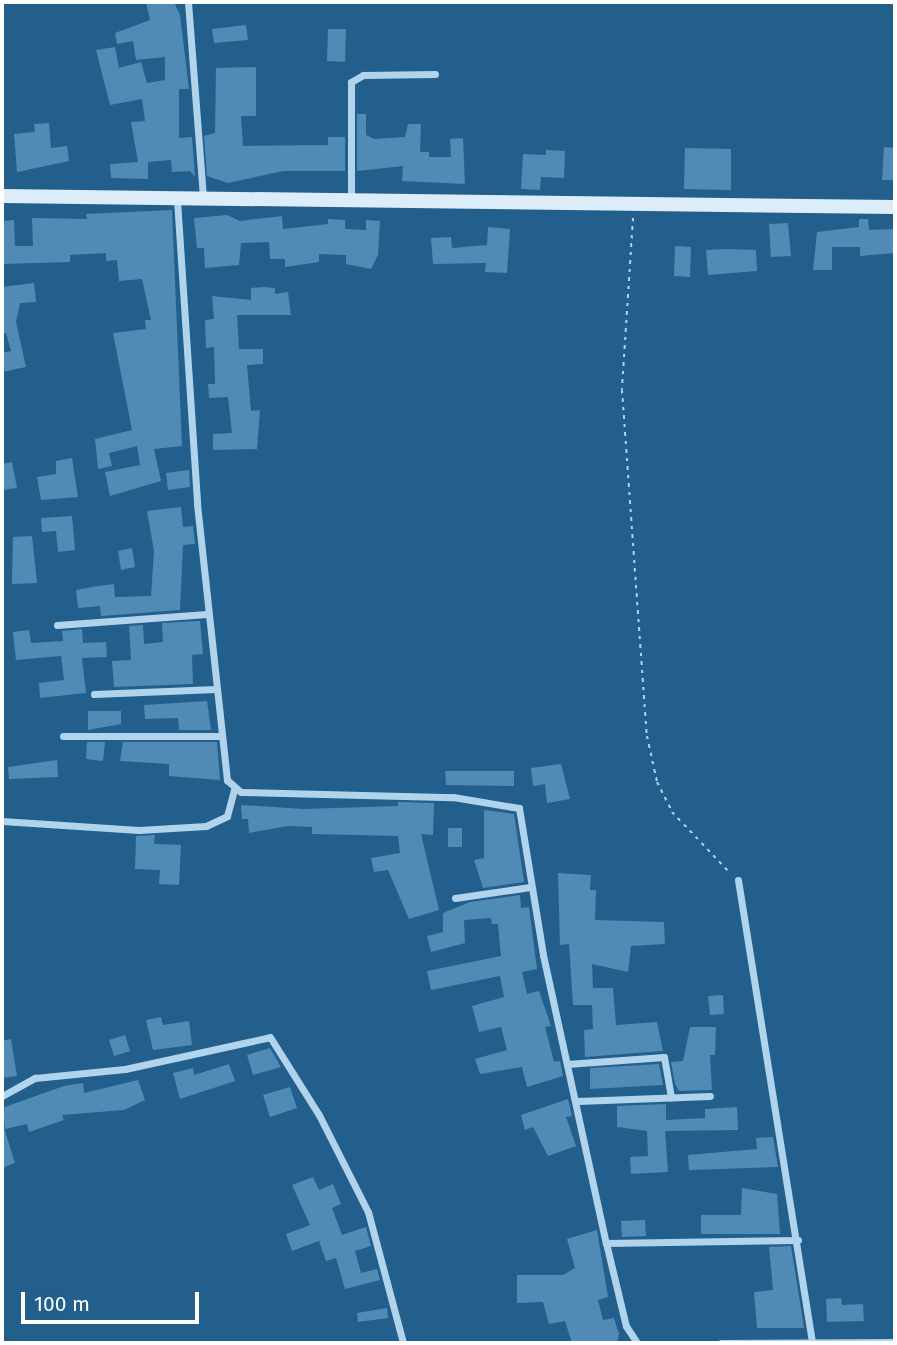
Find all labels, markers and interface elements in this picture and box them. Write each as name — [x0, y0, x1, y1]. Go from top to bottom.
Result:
scale bar — [24, 1278, 203, 1322]
text: 100 m — [34, 1291, 90, 1317]

